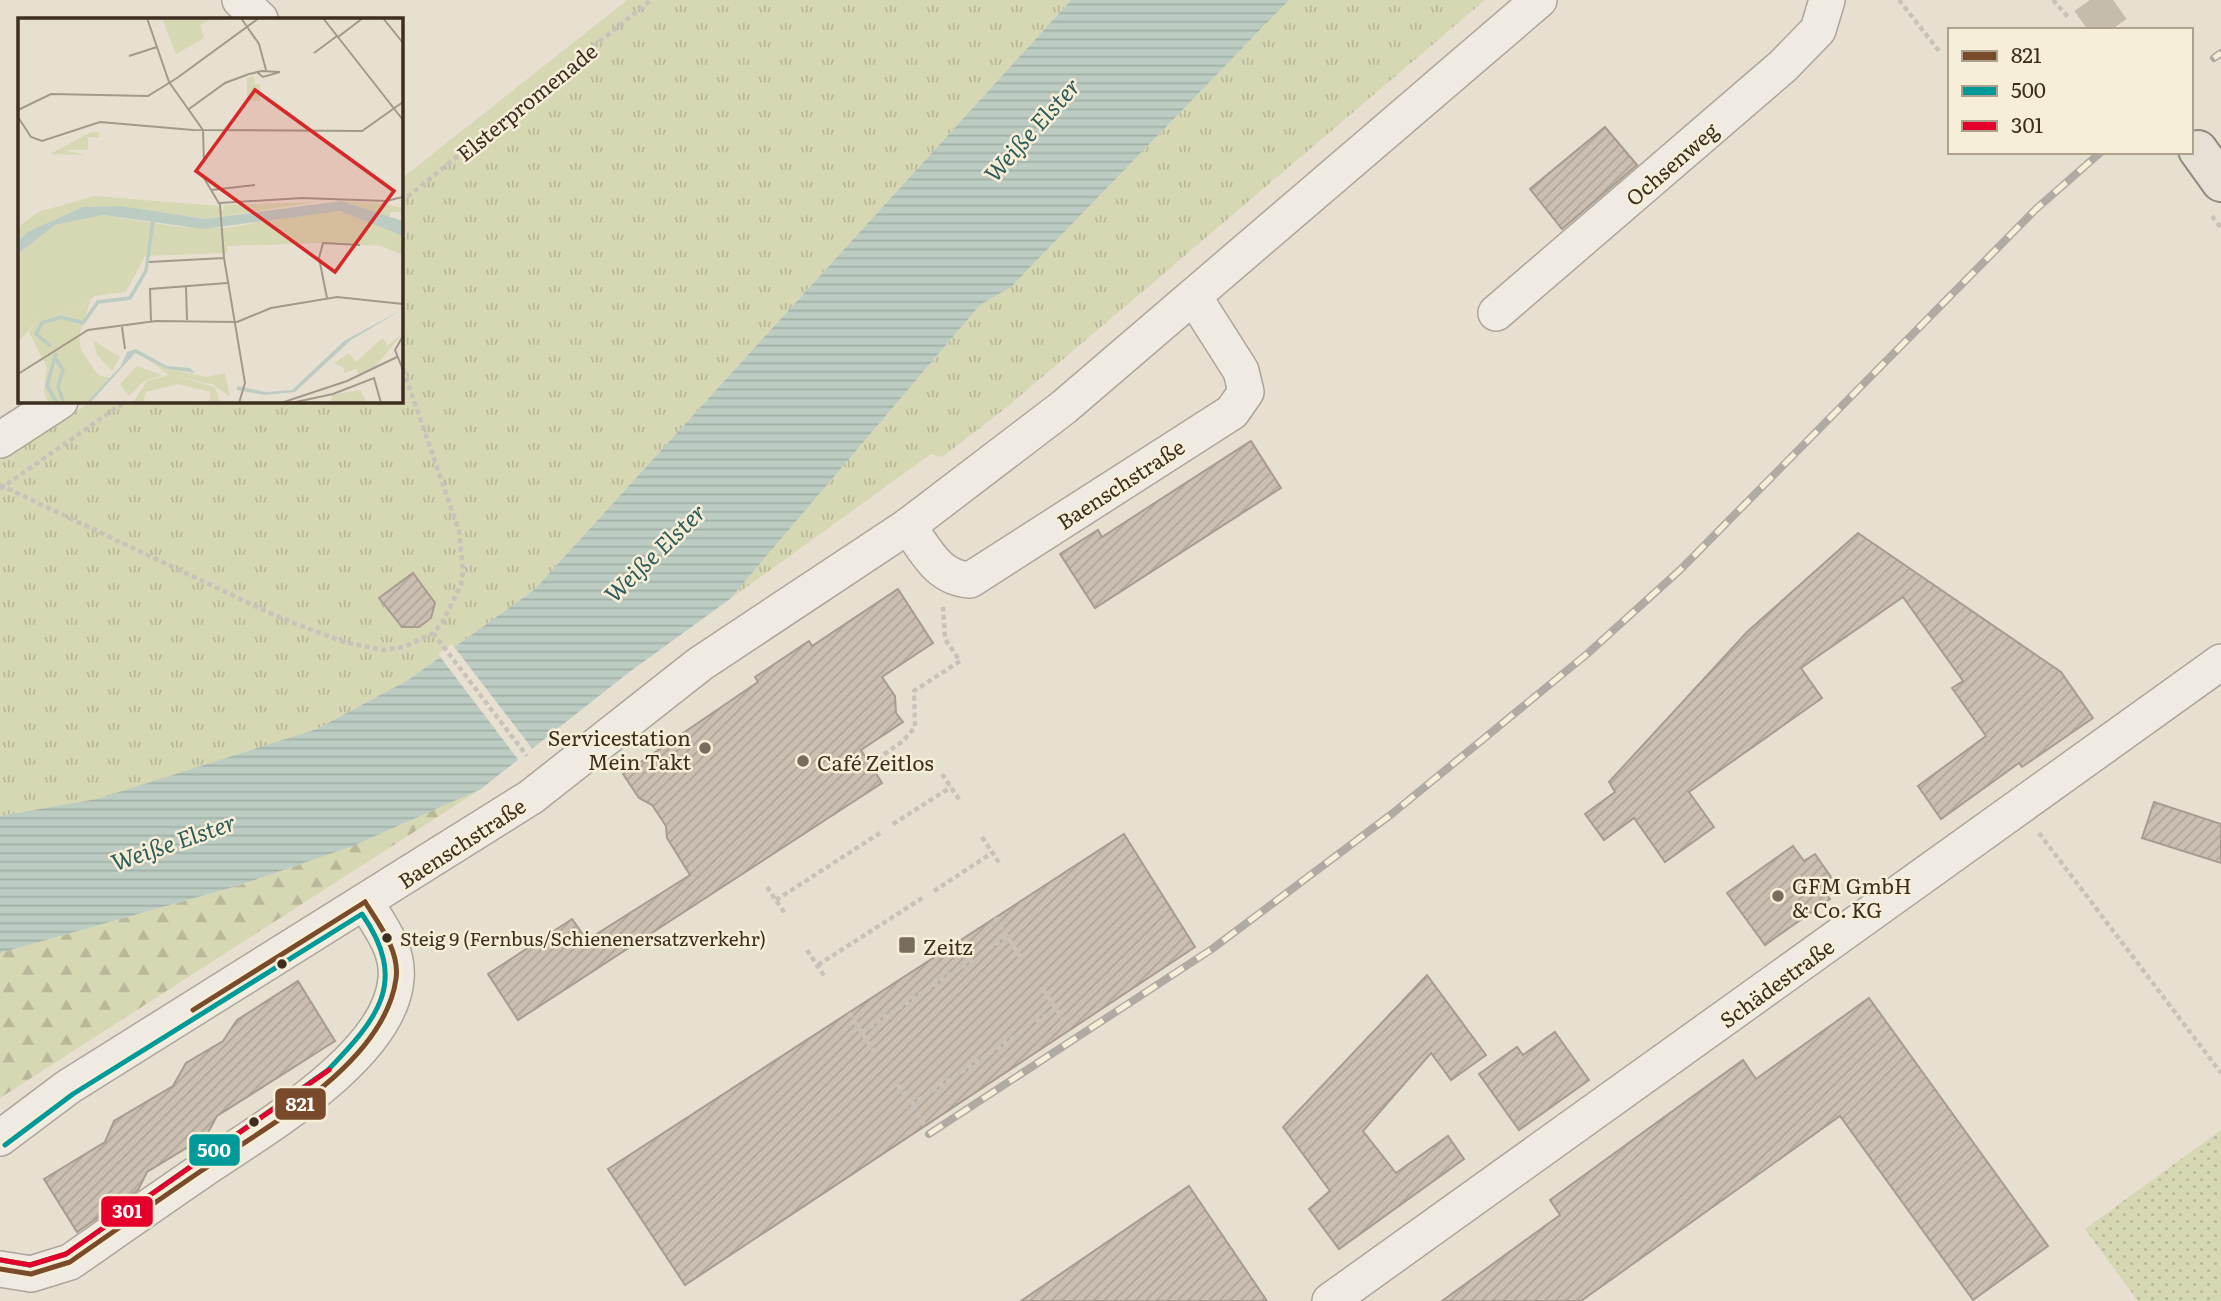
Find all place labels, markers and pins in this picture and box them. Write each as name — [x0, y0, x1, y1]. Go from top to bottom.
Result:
place label: Servicestation Mein Takt — [548, 721, 692, 776]
marker: Servicestation Mein Takt — [697, 740, 713, 756]
place label: Café Zeitlos — [817, 746, 934, 777]
marker: Café Zeitlos — [795, 753, 811, 769]
place label: GFM GmbH & Co. KG — [1792, 869, 1912, 924]
marker: GFM GmbH & Co. KG — [1770, 888, 1786, 904]
place label: Steig 9 (Fernbus/Schienenersatzverkehr) — [400, 924, 766, 952]
place label: Zeitz — [923, 930, 973, 961]
marker: Steig 9 (Fernbus/Schienenersatzverkehr) — [380, 931, 394, 945]
marker: Zeitz — [897, 935, 917, 955]
unlabelled marker — [275, 957, 289, 971]
unlabelled marker — [247, 1115, 261, 1129]

